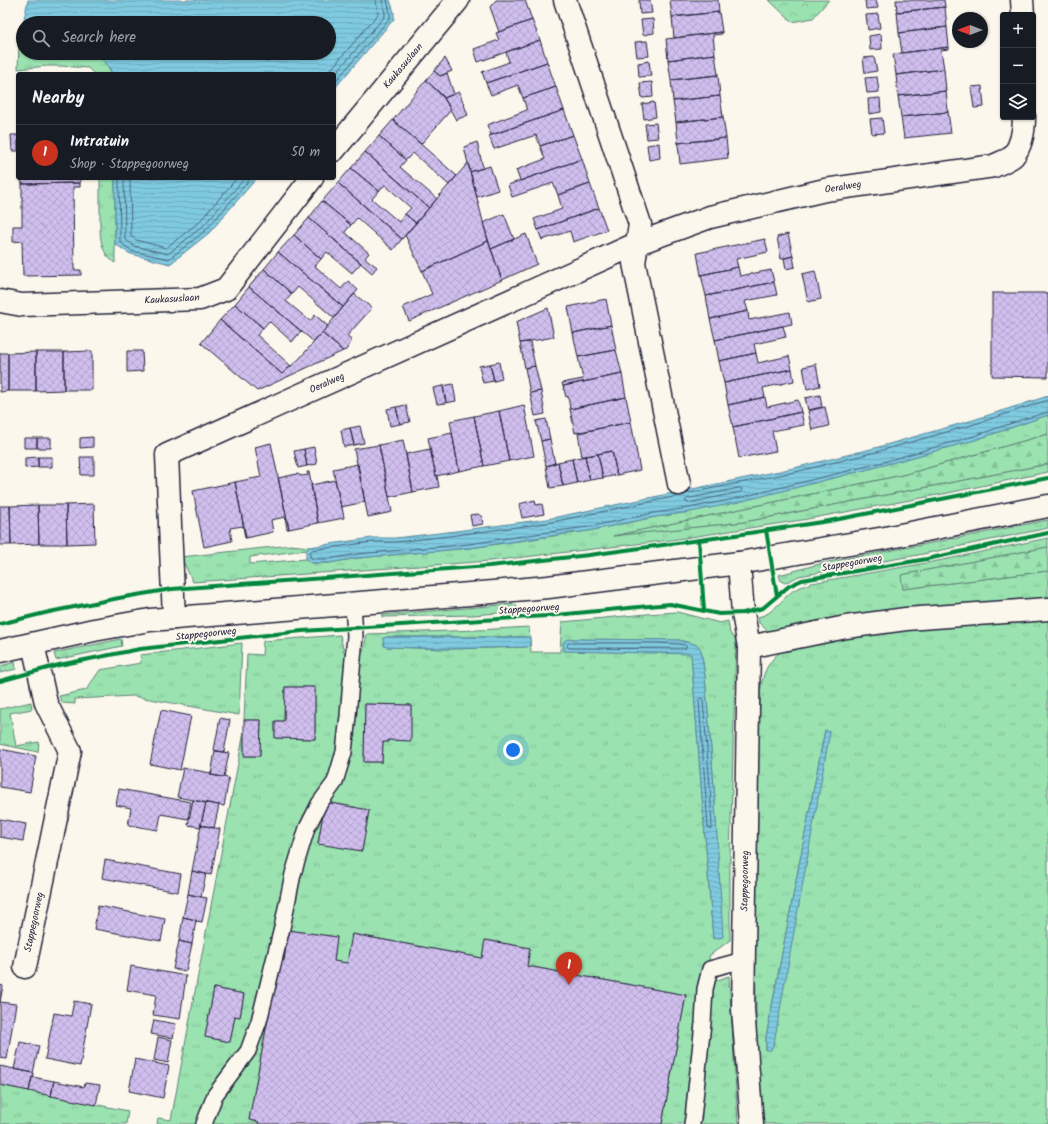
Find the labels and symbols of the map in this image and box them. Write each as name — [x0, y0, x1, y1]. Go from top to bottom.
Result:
north arrow — [952, 12, 988, 48]
street label: Kaukasuslaan — [379, 40, 427, 92]
street label: Oeralweg — [823, 176, 863, 198]
street label: Kaukasuslaan — [144, 290, 200, 308]
street label: Oeralweg — [307, 368, 347, 398]
street label: Stappegoorweg — [821, 550, 884, 576]
street label: Stappegoorweg — [498, 599, 560, 619]
street label: Stappegoorweg — [175, 623, 237, 645]
your location — [503, 740, 523, 760]
street label: Stappegoorweg — [736, 850, 754, 912]
street label: Stappegoorweg — [20, 890, 48, 954]
pin: 1 — [556, 952, 582, 985]

